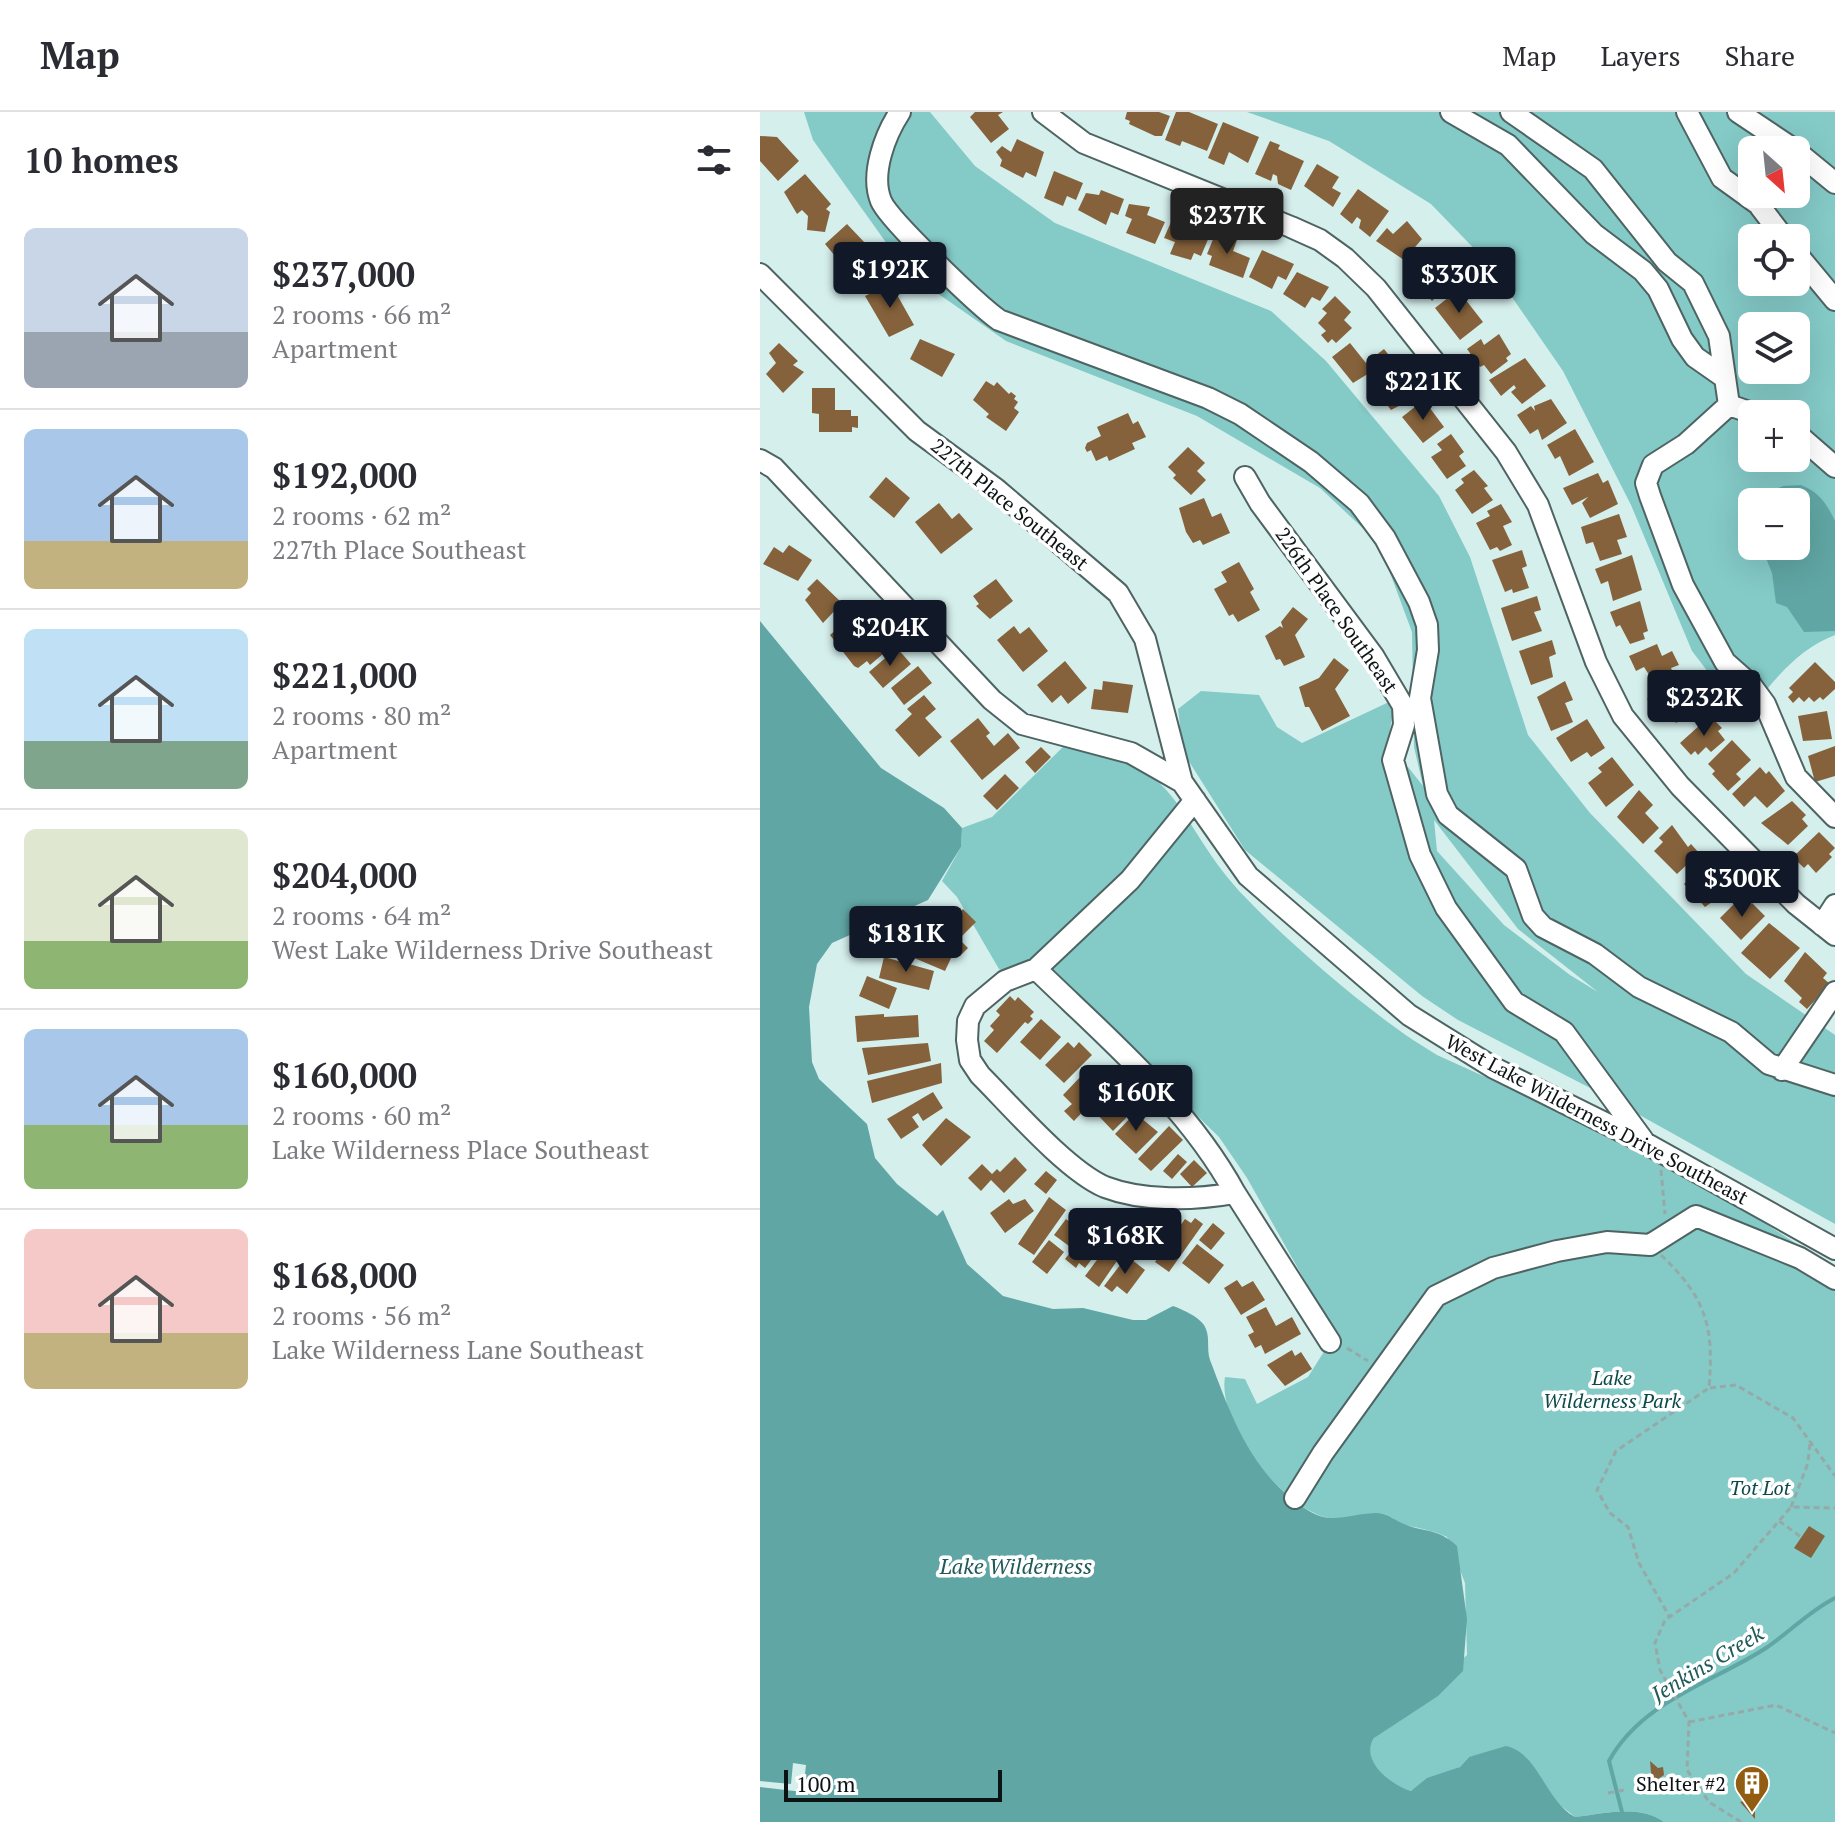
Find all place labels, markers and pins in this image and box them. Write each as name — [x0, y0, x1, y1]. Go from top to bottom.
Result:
pin: $237K — [1171, 188, 1283, 256]
pin: $192K — [834, 242, 946, 310]
pin: $330K — [1403, 247, 1515, 315]
pin: $221K — [1367, 354, 1479, 422]
pin: $204K — [834, 600, 946, 668]
pin: $232K — [1648, 670, 1760, 738]
pin: $300K — [1686, 851, 1798, 919]
pin: $181K — [850, 906, 962, 974]
pin: $160K — [1080, 1065, 1192, 1133]
pin: $168K — [1069, 1208, 1181, 1276]
building icon: Shelter #2 — [1733, 1764, 1771, 1814]
place label: Shelter #2 — [1636, 1770, 1726, 1797]

